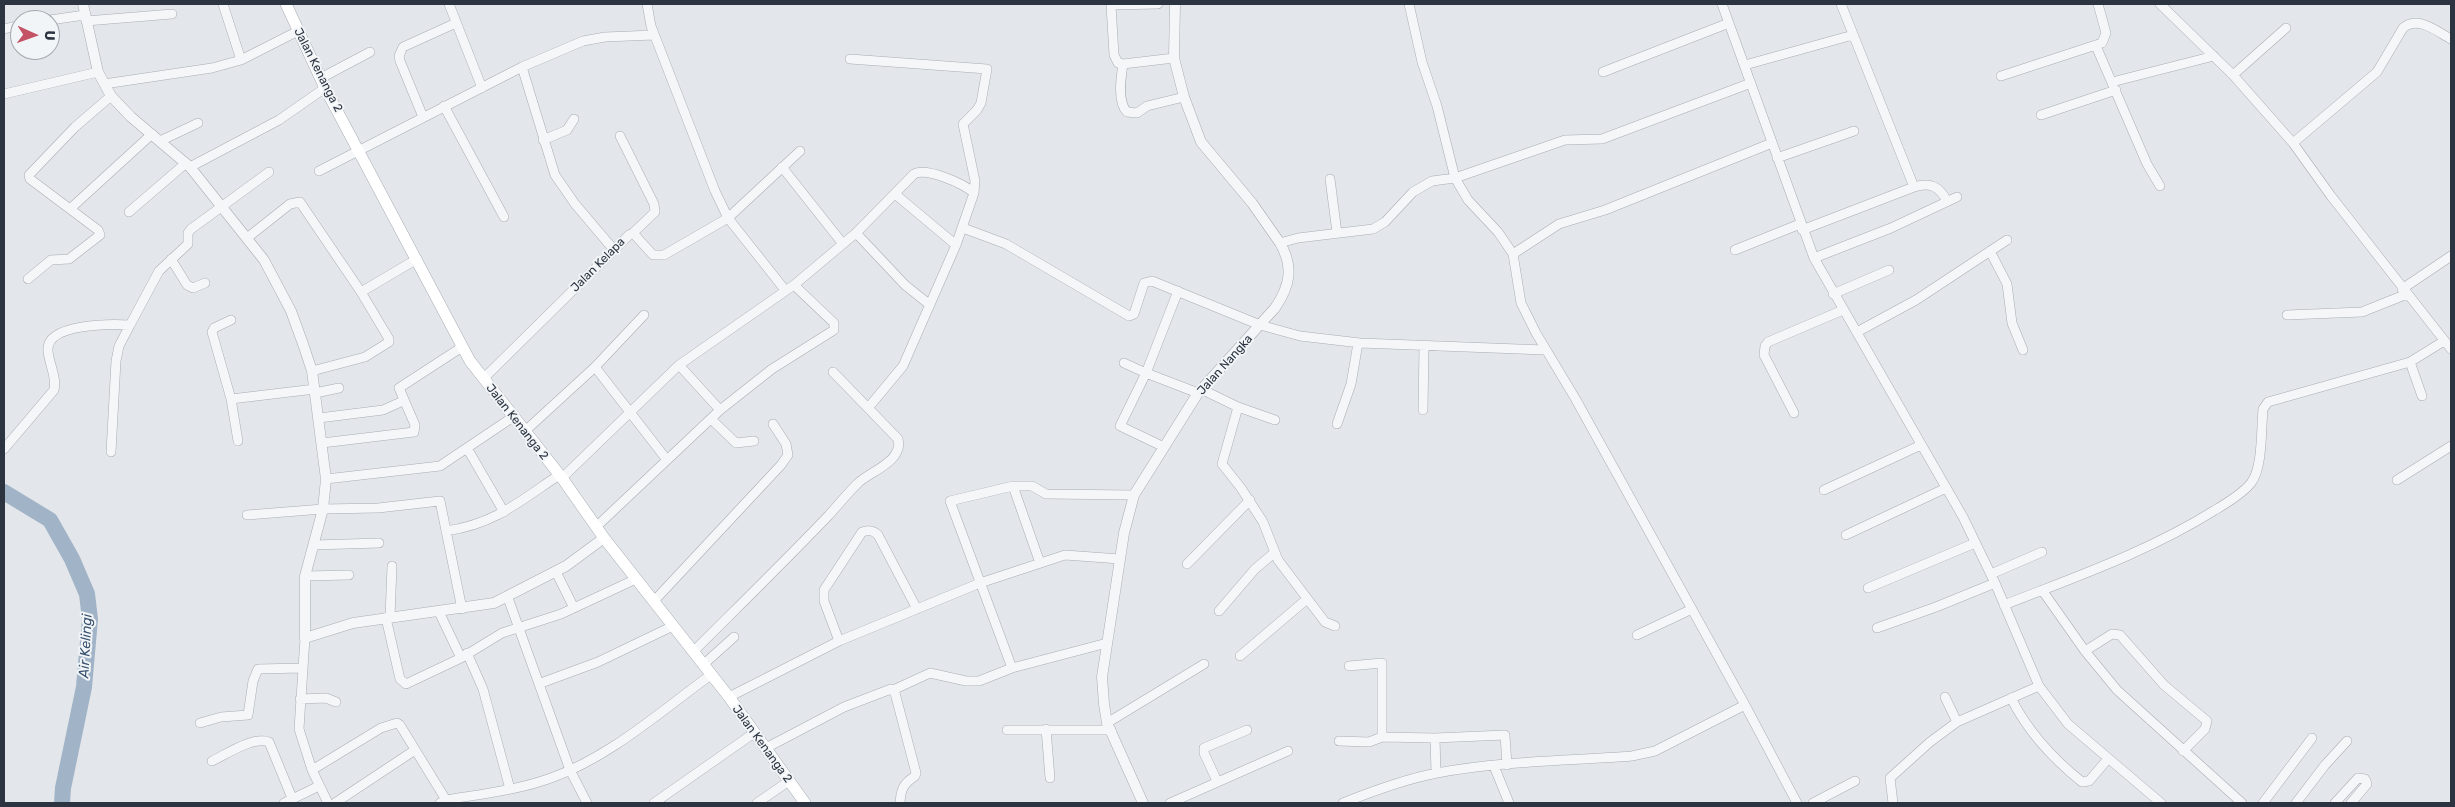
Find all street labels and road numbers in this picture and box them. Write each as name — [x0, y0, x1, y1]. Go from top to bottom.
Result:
street label: Jalan Kenanga 2 — [291, 26, 345, 114]
street label: Jalan Kelapa — [568, 235, 628, 295]
street label: Jalan Nangka — [1194, 332, 1256, 398]
street label: Jalan Kenanga 2 — [483, 381, 551, 463]
street label: Jalan Kenanga 2 — [729, 702, 795, 786]

